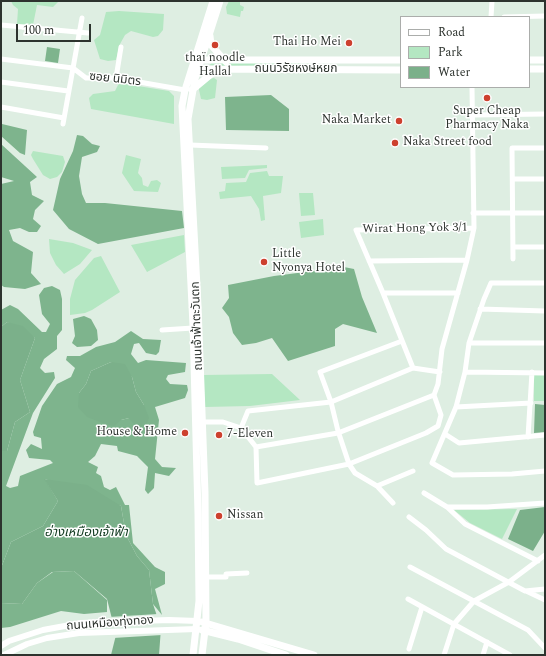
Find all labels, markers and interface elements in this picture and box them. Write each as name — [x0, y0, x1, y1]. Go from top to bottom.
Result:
scale bar — [18, 16, 93, 42]
legend — [400, 16, 530, 88]
text: 100 m — [23, 21, 54, 40]
text: Road — [438, 23, 465, 42]
place label: Thai Ho Mei — [273, 36, 341, 50]
marker: Thai Ho Mei — [344, 38, 354, 48]
marker: thaï noodle Hallal — [210, 40, 220, 50]
text: Park — [438, 43, 463, 62]
place label: thaï noodle Hallal — [185, 52, 245, 80]
street label: ถนนวิรัชหงษ์หยก — [255, 63, 337, 77]
text: Water — [438, 63, 470, 82]
street label: ซอย นิมิตร — [88, 70, 142, 90]
marker: Super Cheap Pharmacy Naka — [482, 93, 492, 103]
place label: Super Cheap Pharmacy Naka — [445, 105, 529, 133]
place label: Naka Market — [322, 114, 391, 128]
marker: Naka Market — [394, 116, 404, 126]
place label: Naka Street food — [403, 136, 492, 150]
marker: Naka Street food — [390, 138, 400, 148]
street label: Wirat Hong Yok 3/1 — [362, 221, 468, 237]
place label: Little Nyonya Hotel — [272, 248, 345, 276]
marker: Little Nyonya Hotel — [259, 257, 269, 267]
street label: ถนนเจ้าฟ้าตะวันตก — [189, 281, 207, 371]
place label: House & Home — [96, 426, 177, 440]
marker: House & Home — [180, 428, 190, 438]
place label: 7-Eleven — [227, 428, 273, 442]
marker: 7-Eleven — [214, 430, 224, 440]
place label: Nissan — [227, 509, 263, 523]
marker: Nissan — [214, 511, 224, 521]
water label: อ่างเหมืองเจ้าฟ้า — [44, 525, 128, 541]
street label: ถนนเหมืองทุ่งทอง — [66, 614, 154, 634]

